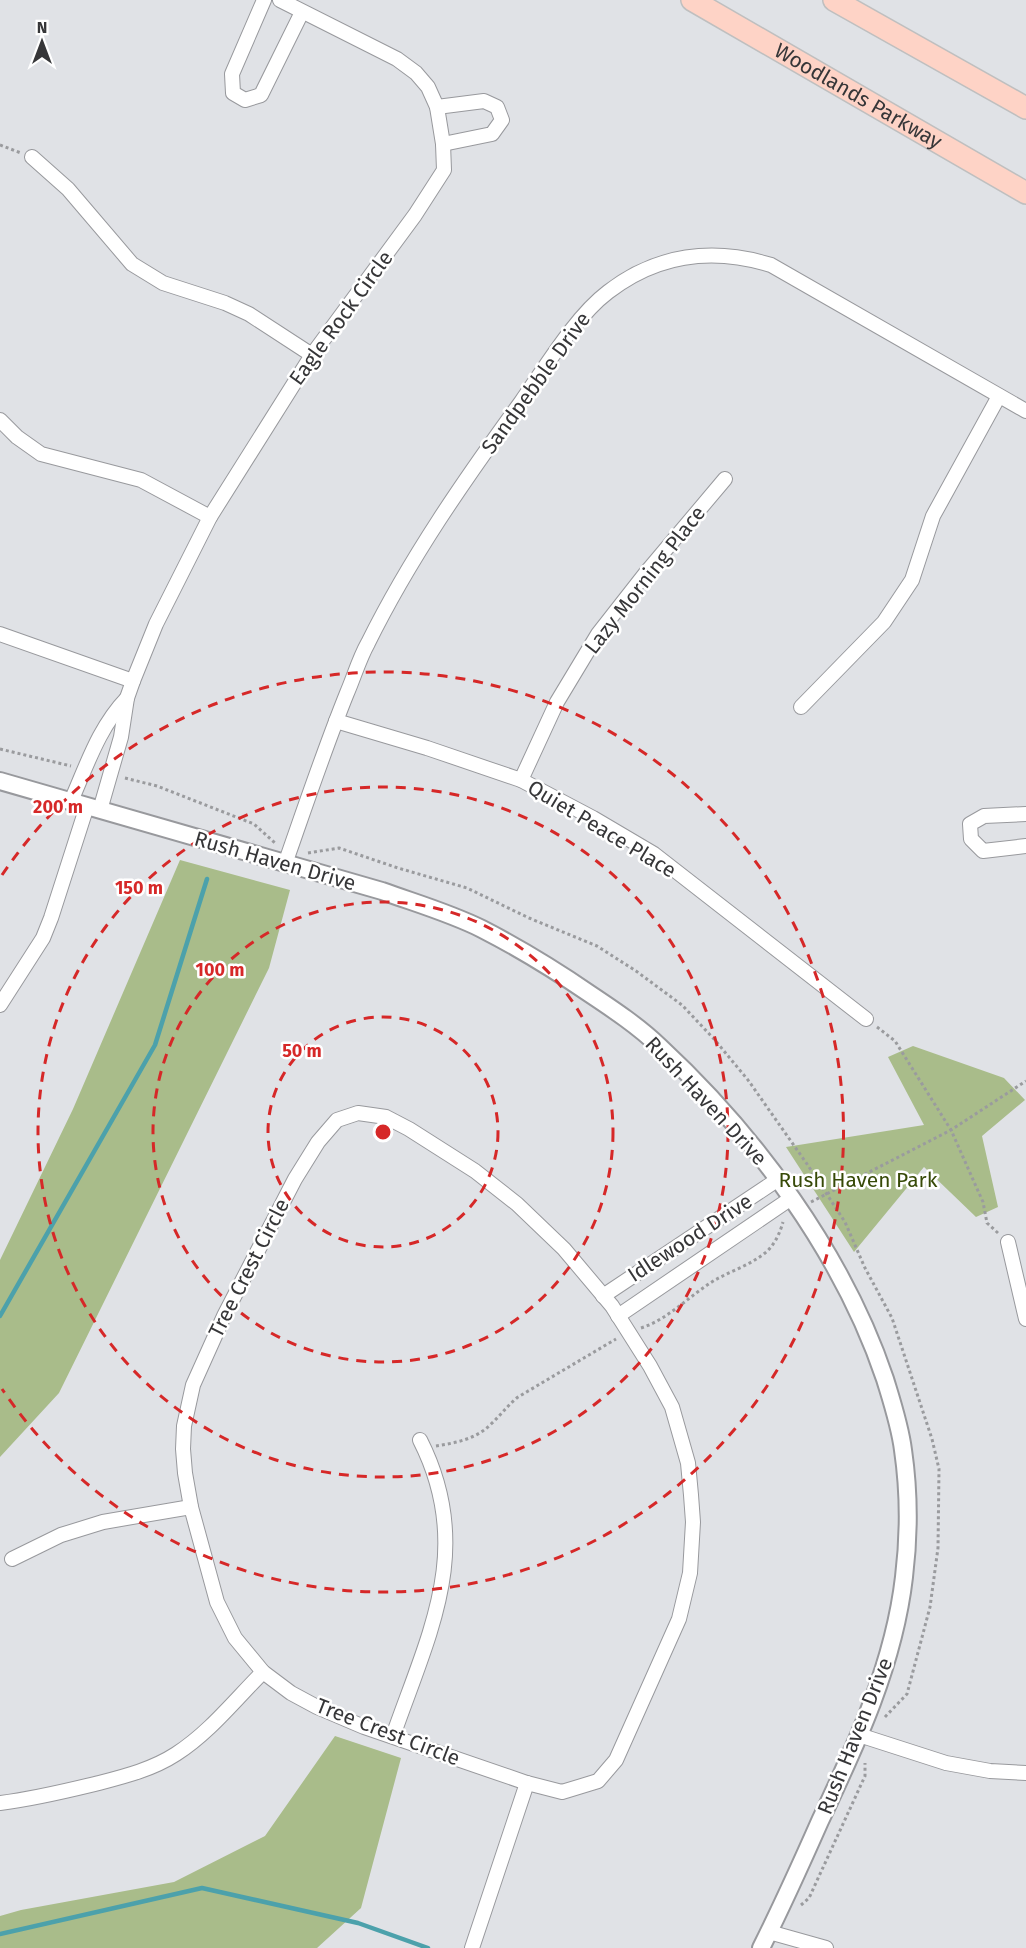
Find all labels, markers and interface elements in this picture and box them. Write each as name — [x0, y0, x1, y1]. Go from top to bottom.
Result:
north arrow — [12, 12, 72, 72]
text: N — [37, 18, 47, 37]
street label: Woodlands Parkway — [770, 37, 947, 155]
street label: Eagle Rock Circle — [283, 246, 399, 390]
street label: Sandpebble Drive — [476, 307, 596, 459]
street label: Lazy Morning Place — [579, 501, 711, 659]
street label: Quiet Peace Place — [523, 774, 681, 884]
text: 200 m — [33, 796, 83, 818]
street label: Rush Haven Drive — [191, 826, 359, 896]
text: 150 m — [115, 877, 163, 899]
text: 100 m — [196, 959, 244, 981]
street label: Rush Haven Drive — [640, 1031, 772, 1171]
text: 50 m — [282, 1040, 322, 1062]
centre of rings — [373, 1122, 393, 1142]
park label: Rush Haven Park — [779, 1167, 938, 1193]
street label: Idlewood Drive — [623, 1188, 757, 1288]
street label: Tree Crest Circle — [203, 1194, 295, 1342]
street label: Rush Haven Drive — [812, 1654, 898, 1818]
street label: Tree Crest Circle — [312, 1693, 464, 1771]

